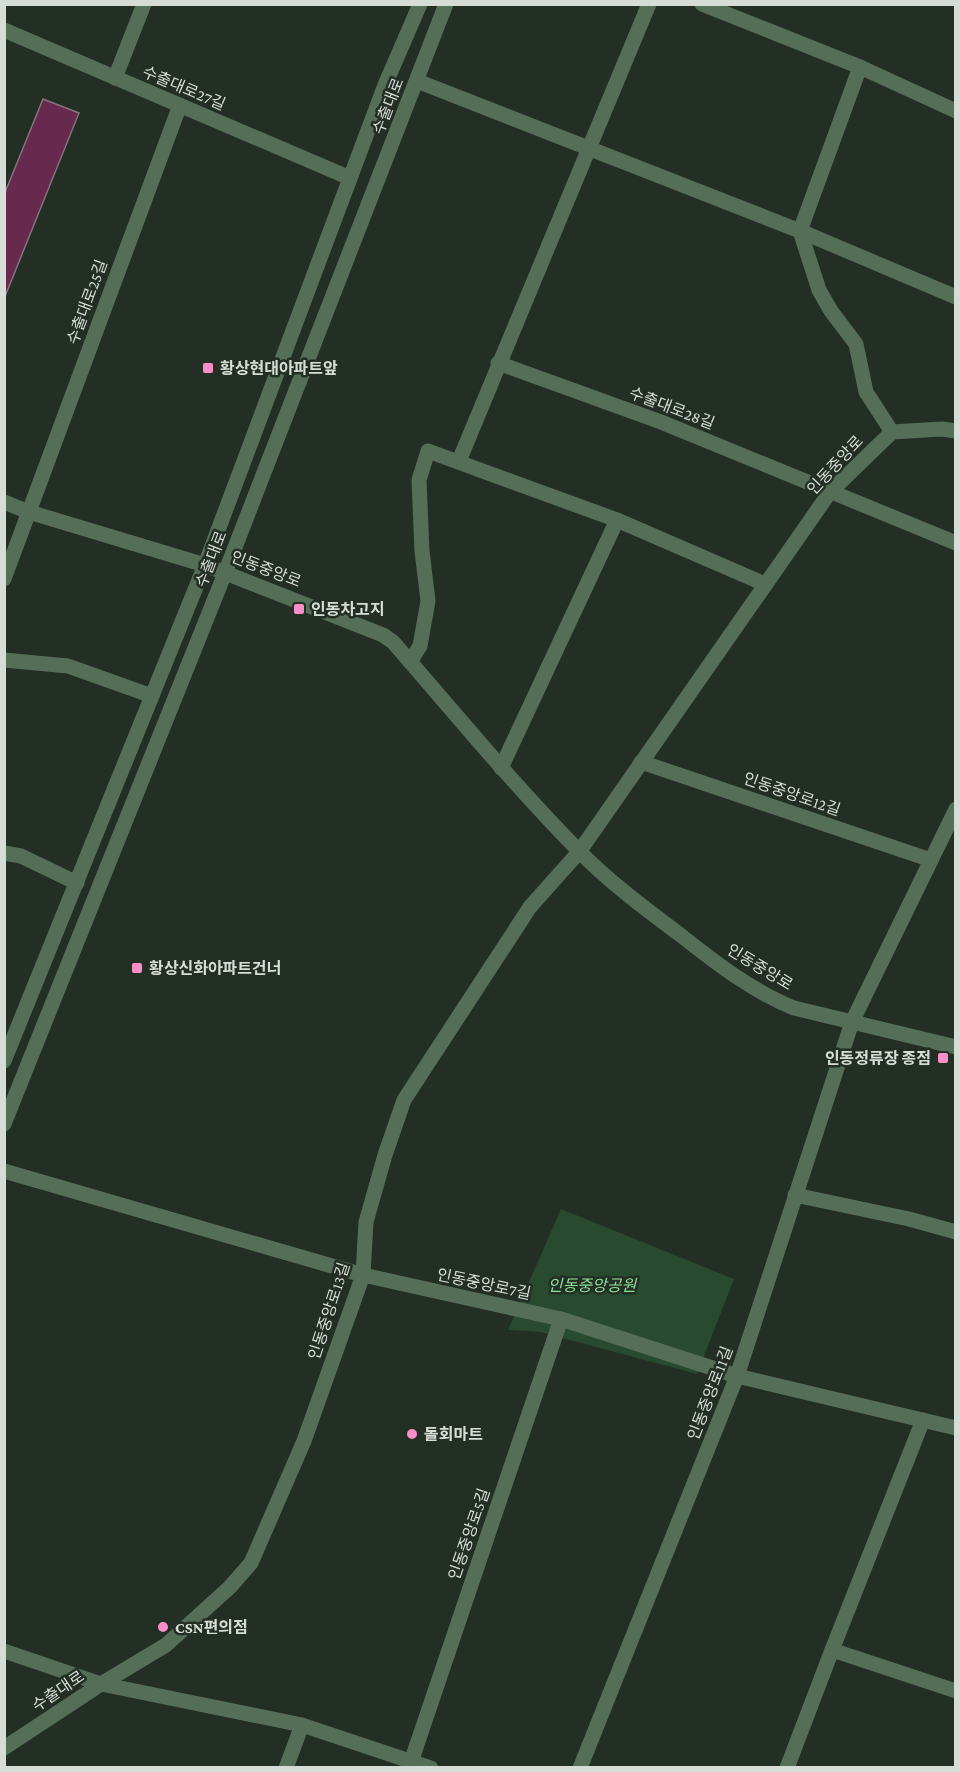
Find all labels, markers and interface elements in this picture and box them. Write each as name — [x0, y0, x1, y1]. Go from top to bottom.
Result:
street label: 수출대로27길 — [140, 63, 228, 113]
street label: 수출대로 — [370, 75, 407, 137]
street label: 수출대로25길 — [64, 257, 110, 347]
place label: 황상현대아파트앞 — [220, 359, 338, 377]
marker: 황상현대아파트앞 — [201, 361, 215, 375]
street label: 수출대로28길 — [627, 384, 717, 432]
street label: 인동중앙로 — [804, 432, 867, 498]
street label: 수출대로 — [193, 528, 230, 590]
street label: 인동중앙로 — [229, 548, 304, 590]
place label: 인동차고지 — [311, 601, 385, 618]
marker: 인동차고지 — [292, 602, 306, 616]
street label: 인동중앙로12길 — [741, 769, 843, 819]
street label: 인동중앙로 — [724, 941, 796, 993]
place label: 황상신화아파트건너 — [149, 959, 281, 977]
marker: 황상신화아파트건너 — [130, 961, 144, 975]
place label: 인동정류장 종점 — [825, 1050, 931, 1067]
marker: 인동정류장 종점 — [936, 1051, 950, 1065]
street label: 인동중앙로13길 — [305, 1260, 353, 1362]
street label: 인동중앙로7길 — [435, 1266, 533, 1302]
park label: 인동중앙공원 — [548, 1277, 637, 1294]
street label: 인동중앙로11길 — [684, 1344, 736, 1442]
place label: 돌회마트 — [424, 1426, 483, 1443]
marker: 돌회마트 — [405, 1427, 419, 1441]
street label: 인동중앙로5길 — [445, 1486, 493, 1582]
place label: CSN편의점 — [175, 1619, 248, 1636]
marker: CSN편의점 — [156, 1620, 170, 1634]
street label: 수출대로 — [29, 1667, 87, 1715]

